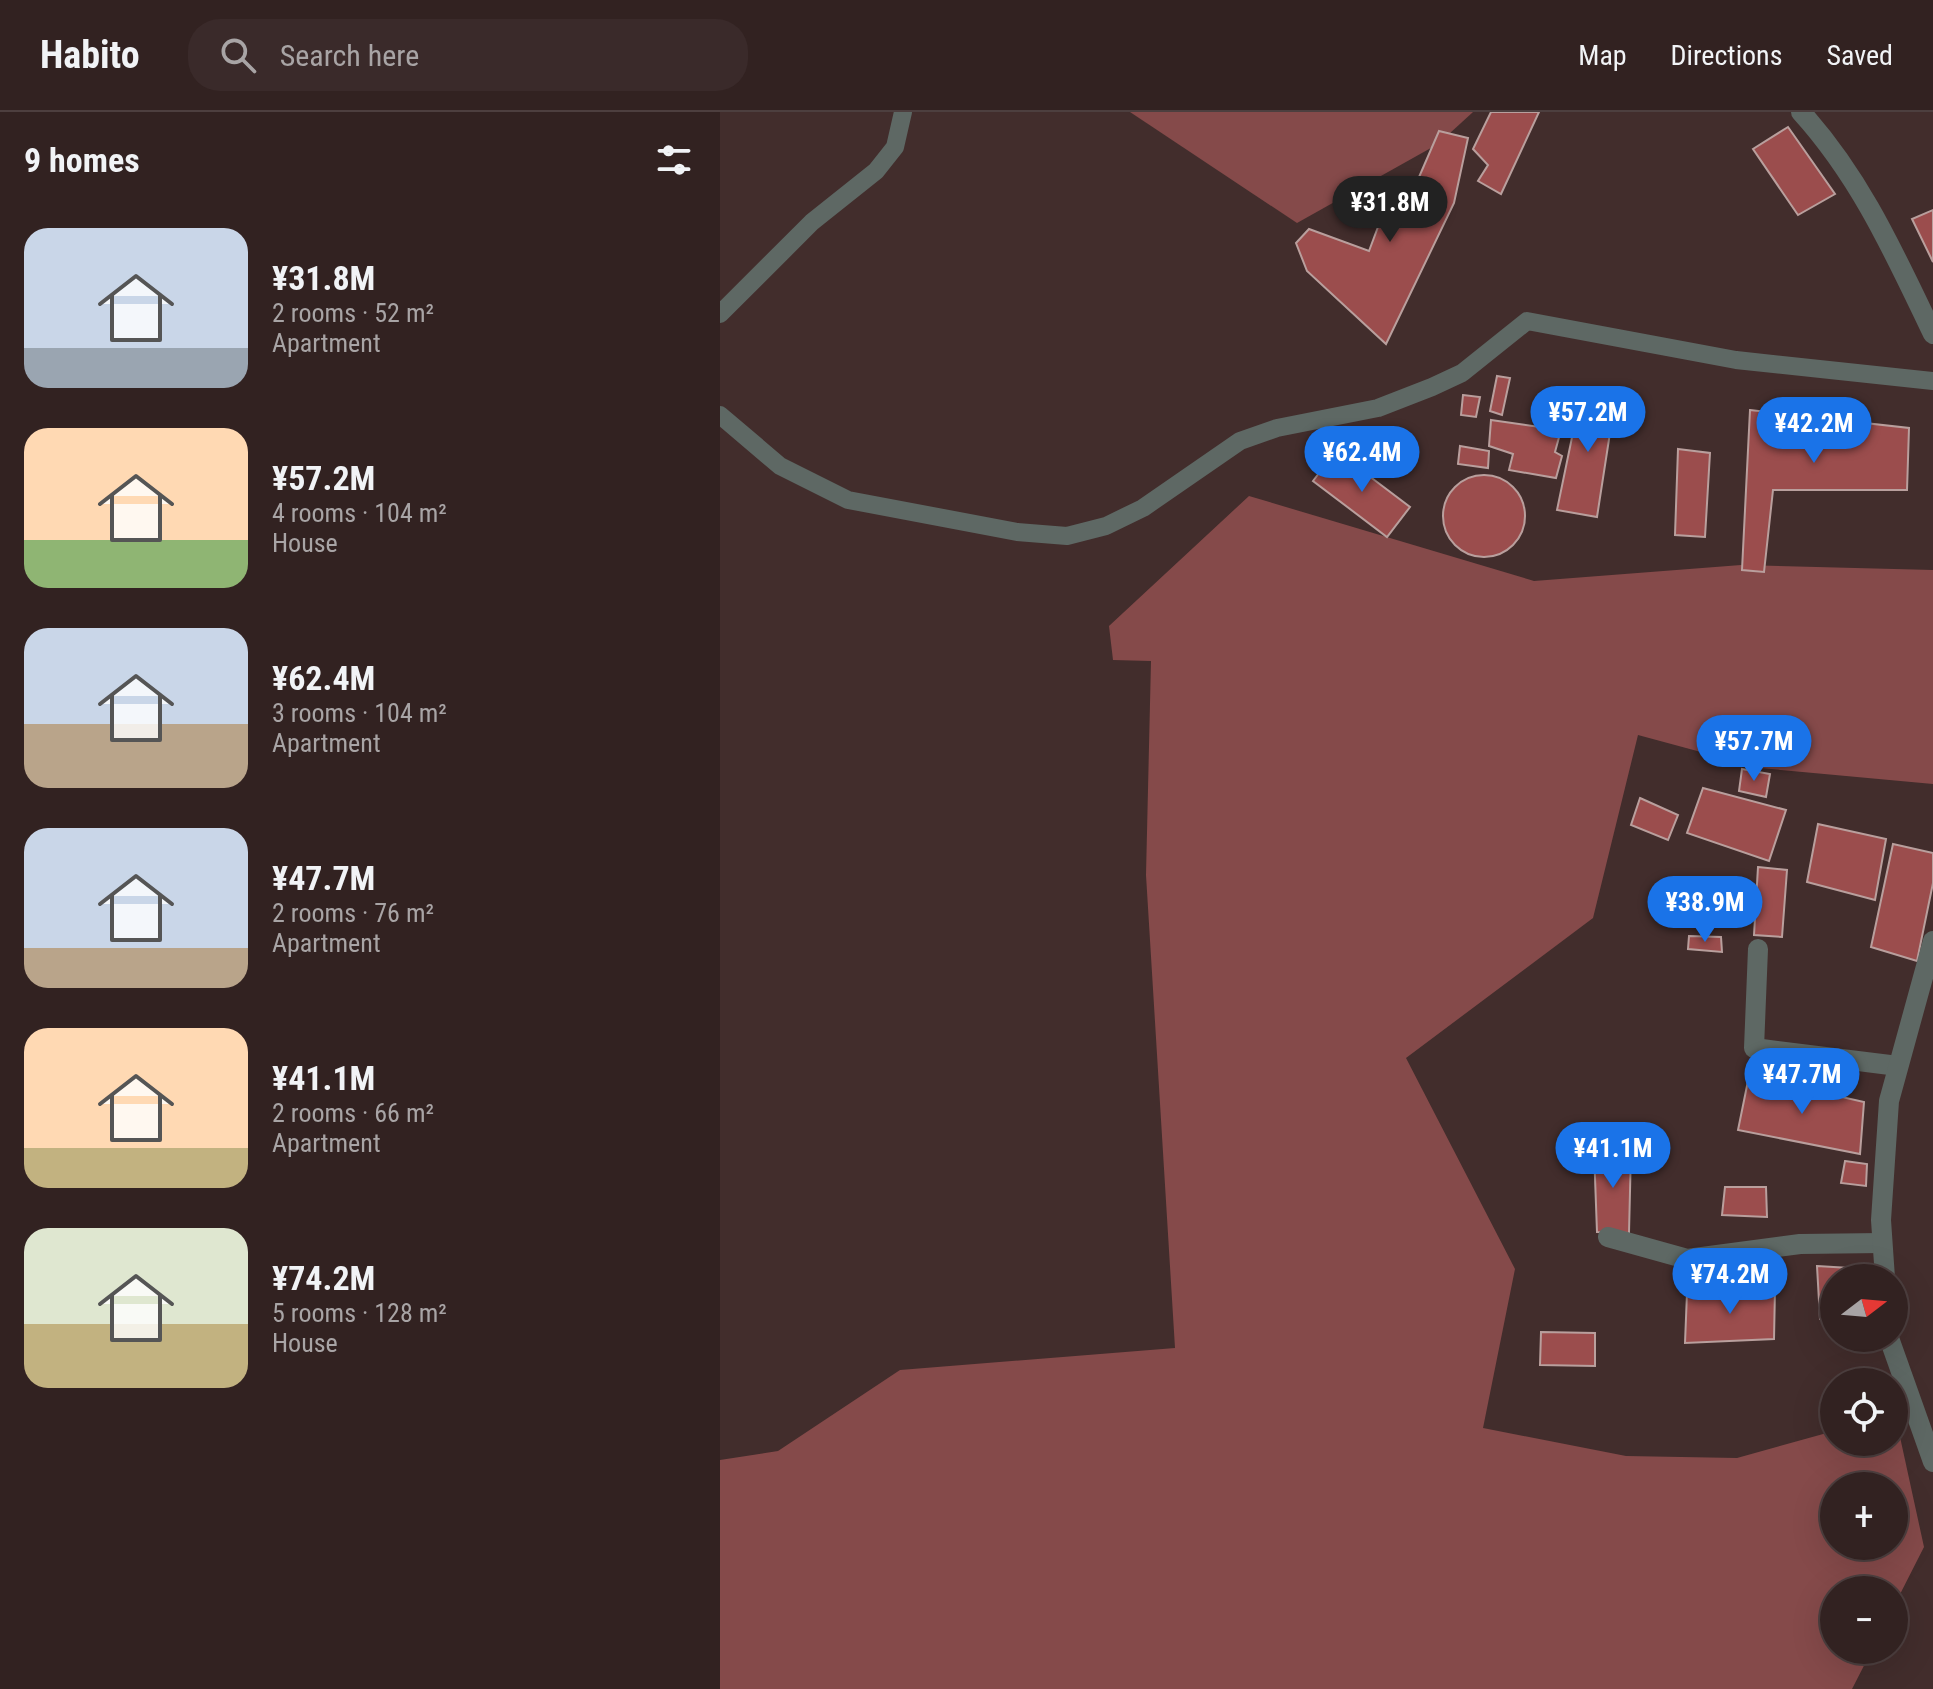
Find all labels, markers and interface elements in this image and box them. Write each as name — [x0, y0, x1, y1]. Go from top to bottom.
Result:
search box — [188, 19, 748, 91]
text: Habito — [40, 33, 140, 77]
icon: search — [216, 33, 260, 77]
text: Search here — [280, 38, 419, 73]
text: Map — [1578, 39, 1627, 72]
text: Directions — [1671, 39, 1782, 72]
text: Saved — [1826, 39, 1893, 72]
icon: filters — [652, 138, 696, 182]
text: 9 homes — [24, 140, 140, 180]
pin: ¥31.8M — [1325, 176, 1455, 244]
text: ¥31.8M — [1350, 187, 1430, 217]
text: ¥31.8M — [272, 258, 375, 298]
icon: home — [88, 260, 184, 356]
text: 2 rooms · 52 m² — [272, 298, 434, 328]
text: Apartment — [272, 328, 381, 358]
pin: ¥57.2M — [1523, 386, 1653, 454]
text: ¥57.2M — [1548, 397, 1628, 427]
pin: ¥42.2M — [1749, 397, 1879, 465]
text: ¥42.2M — [1774, 408, 1854, 438]
pin: ¥62.4M — [1297, 426, 1427, 494]
text: ¥62.4M — [1322, 437, 1402, 467]
text: ¥57.2M — [272, 458, 375, 498]
icon: home — [88, 460, 184, 556]
text: 4 rooms · 104 m² — [272, 498, 447, 528]
text: House — [272, 528, 338, 558]
text: ¥62.4M — [272, 658, 375, 698]
icon: home — [88, 660, 184, 756]
text: 3 rooms · 104 m² — [272, 698, 447, 728]
pin: ¥57.7M — [1689, 715, 1819, 783]
text: ¥57.7M — [1714, 726, 1794, 756]
text: Apartment — [272, 728, 381, 758]
text: ¥47.7M — [272, 858, 375, 898]
icon: home — [88, 860, 184, 956]
pin: ¥38.9M — [1640, 876, 1770, 944]
text: ¥38.9M — [1665, 887, 1745, 917]
text: 2 rooms · 76 m² — [272, 898, 434, 928]
text: Apartment — [272, 928, 381, 958]
pin: ¥47.7M — [1737, 1048, 1867, 1116]
text: ¥41.1M — [272, 1058, 375, 1098]
text: ¥47.7M — [1762, 1059, 1842, 1089]
icon: home — [88, 1060, 184, 1156]
text: 2 rooms · 66 m² — [272, 1098, 434, 1128]
pin: ¥41.1M — [1548, 1122, 1678, 1190]
text: Apartment — [272, 1128, 381, 1158]
text: ¥41.1M — [1573, 1133, 1653, 1163]
pin: ¥74.2M — [1665, 1248, 1795, 1316]
text: ¥74.2M — [272, 1258, 375, 1298]
text: ¥74.2M — [1690, 1259, 1770, 1289]
icon: home — [88, 1260, 184, 1356]
north arrow — [1820, 1264, 1908, 1352]
map controls — [1820, 1264, 1908, 1664]
text: 5 rooms · 128 m² — [272, 1298, 447, 1328]
text: House — [272, 1328, 338, 1358]
button: locate — [1820, 1368, 1908, 1456]
button: + — [1820, 1472, 1908, 1560]
button: − — [1820, 1576, 1908, 1664]

